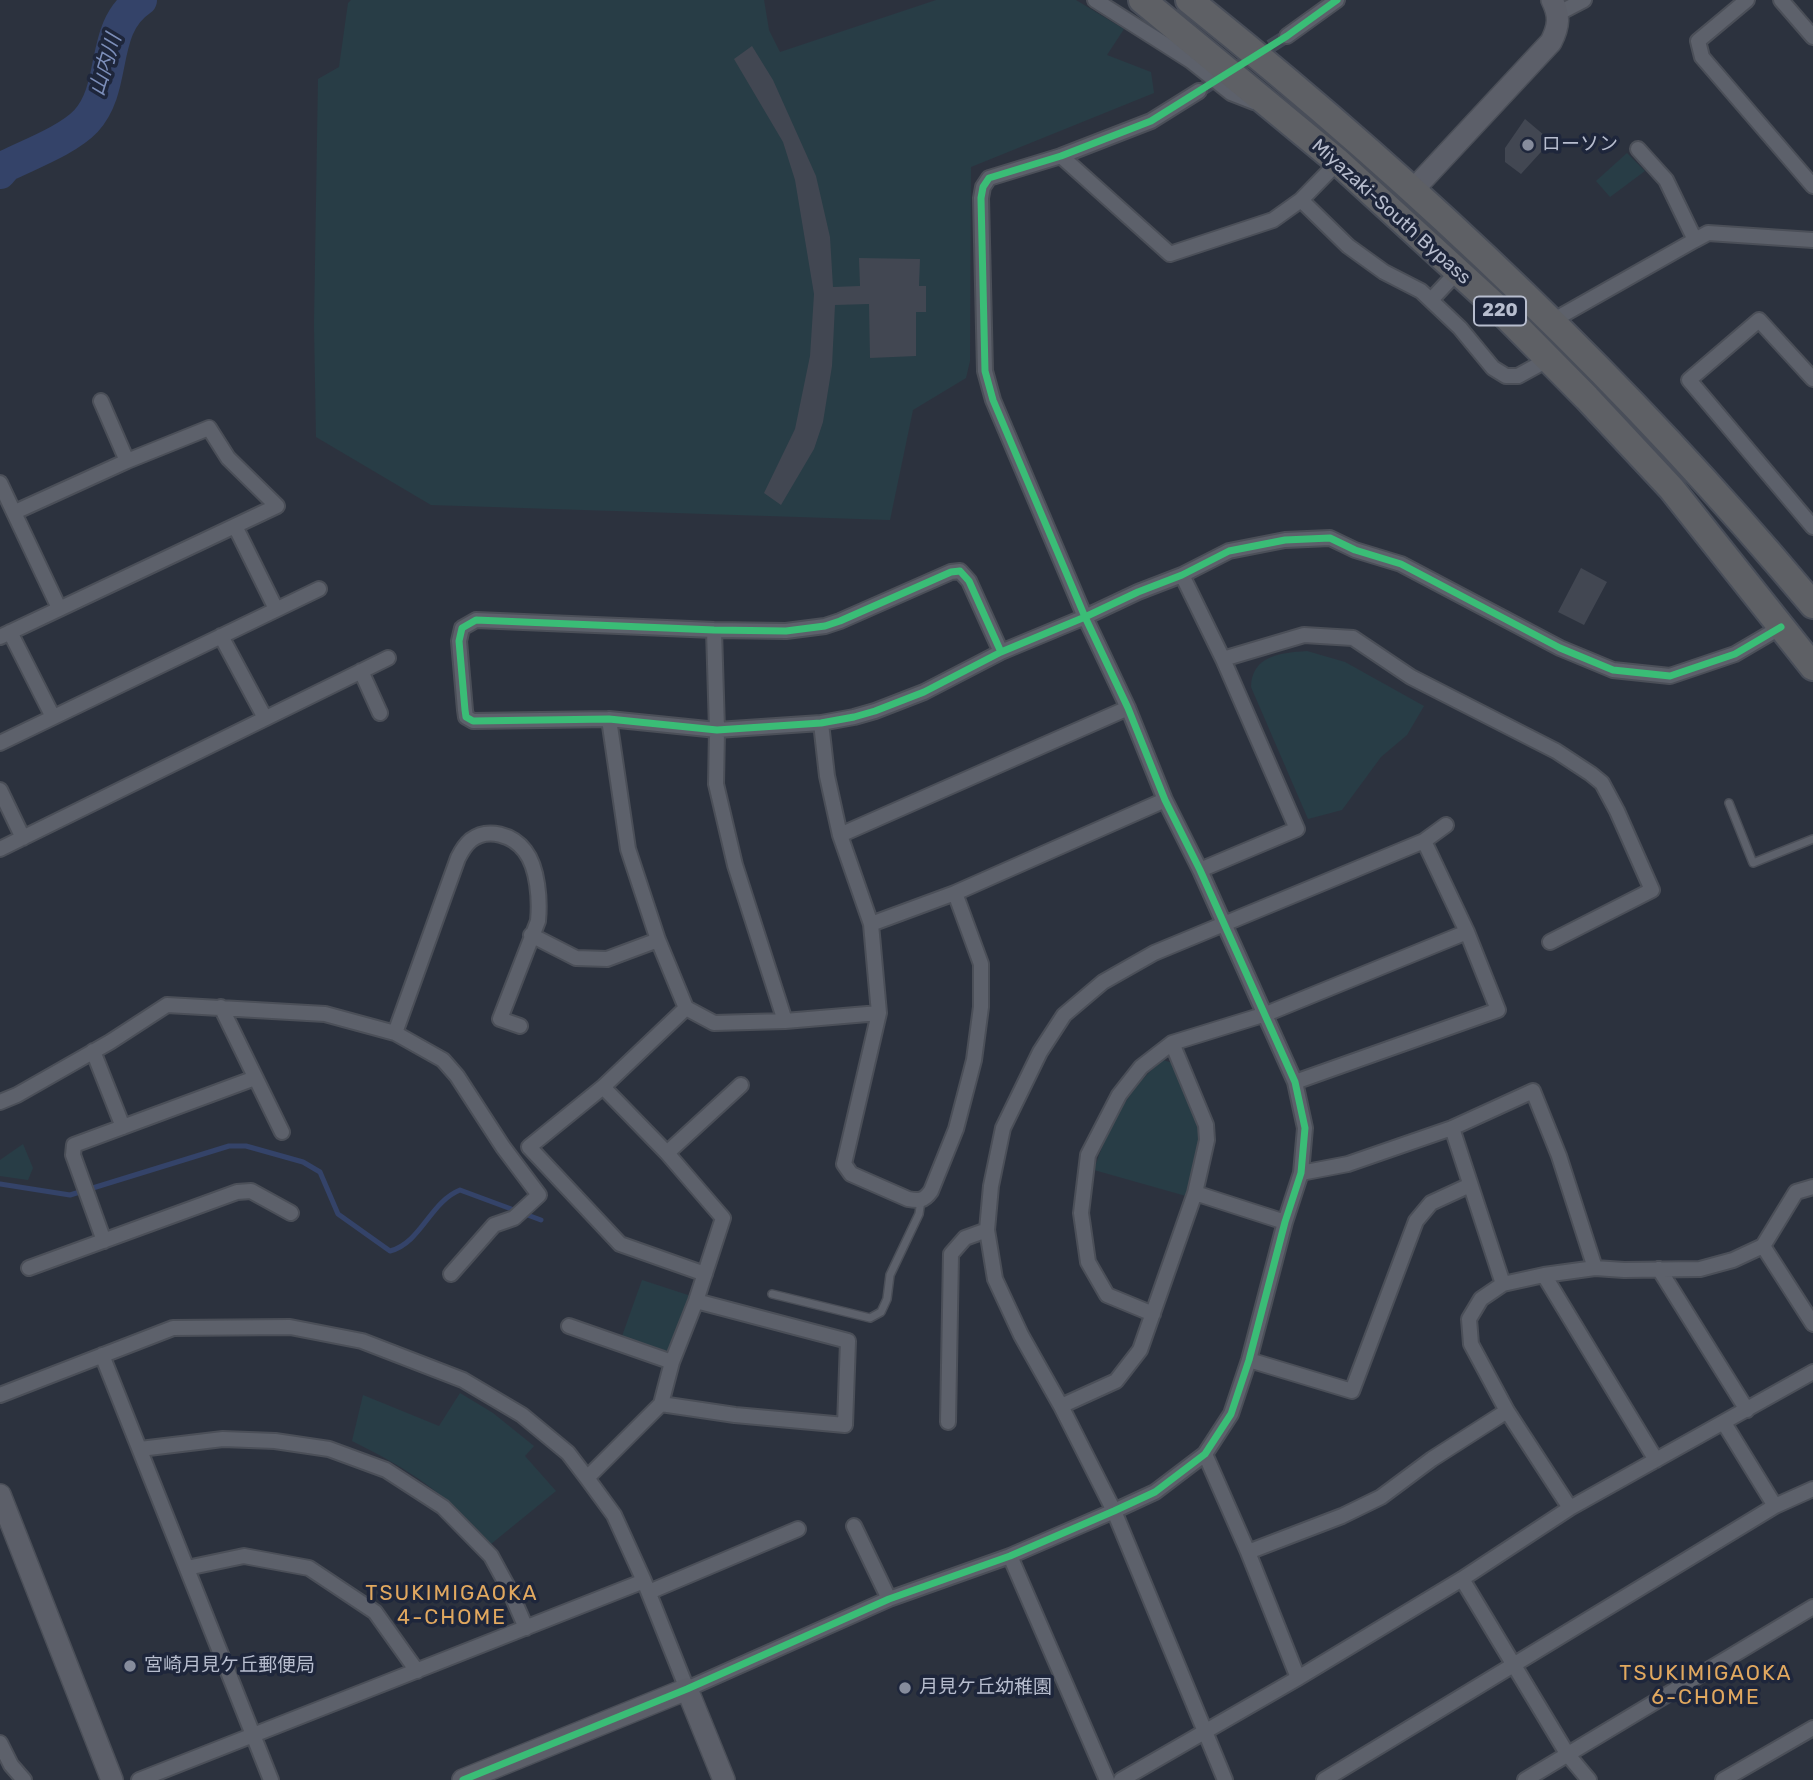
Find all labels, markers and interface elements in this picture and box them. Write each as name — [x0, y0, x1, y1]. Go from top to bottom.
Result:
water label: 山内川 — [85, 31, 127, 99]
place label: ローソン — [1542, 134, 1618, 156]
street label: Miyazaki-South Bypass — [1307, 135, 1475, 289]
marker: ローソン — [1520, 137, 1536, 153]
road number: 220 — [1474, 296, 1526, 326]
district label: TSUKIMIGAOKA 4-CHOME — [367, 1581, 537, 1631]
place label: 宮崎月見ケ丘郵便局 — [144, 1655, 315, 1677]
marker: 宮崎月見ケ丘郵便局 — [122, 1658, 138, 1674]
district label: TSUKIMIGAOKA 6-CHOME — [1621, 1661, 1791, 1711]
place label: 月見ケ丘幼稚園 — [919, 1677, 1052, 1699]
marker: 月見ケ丘幼稚園 — [897, 1680, 913, 1696]

